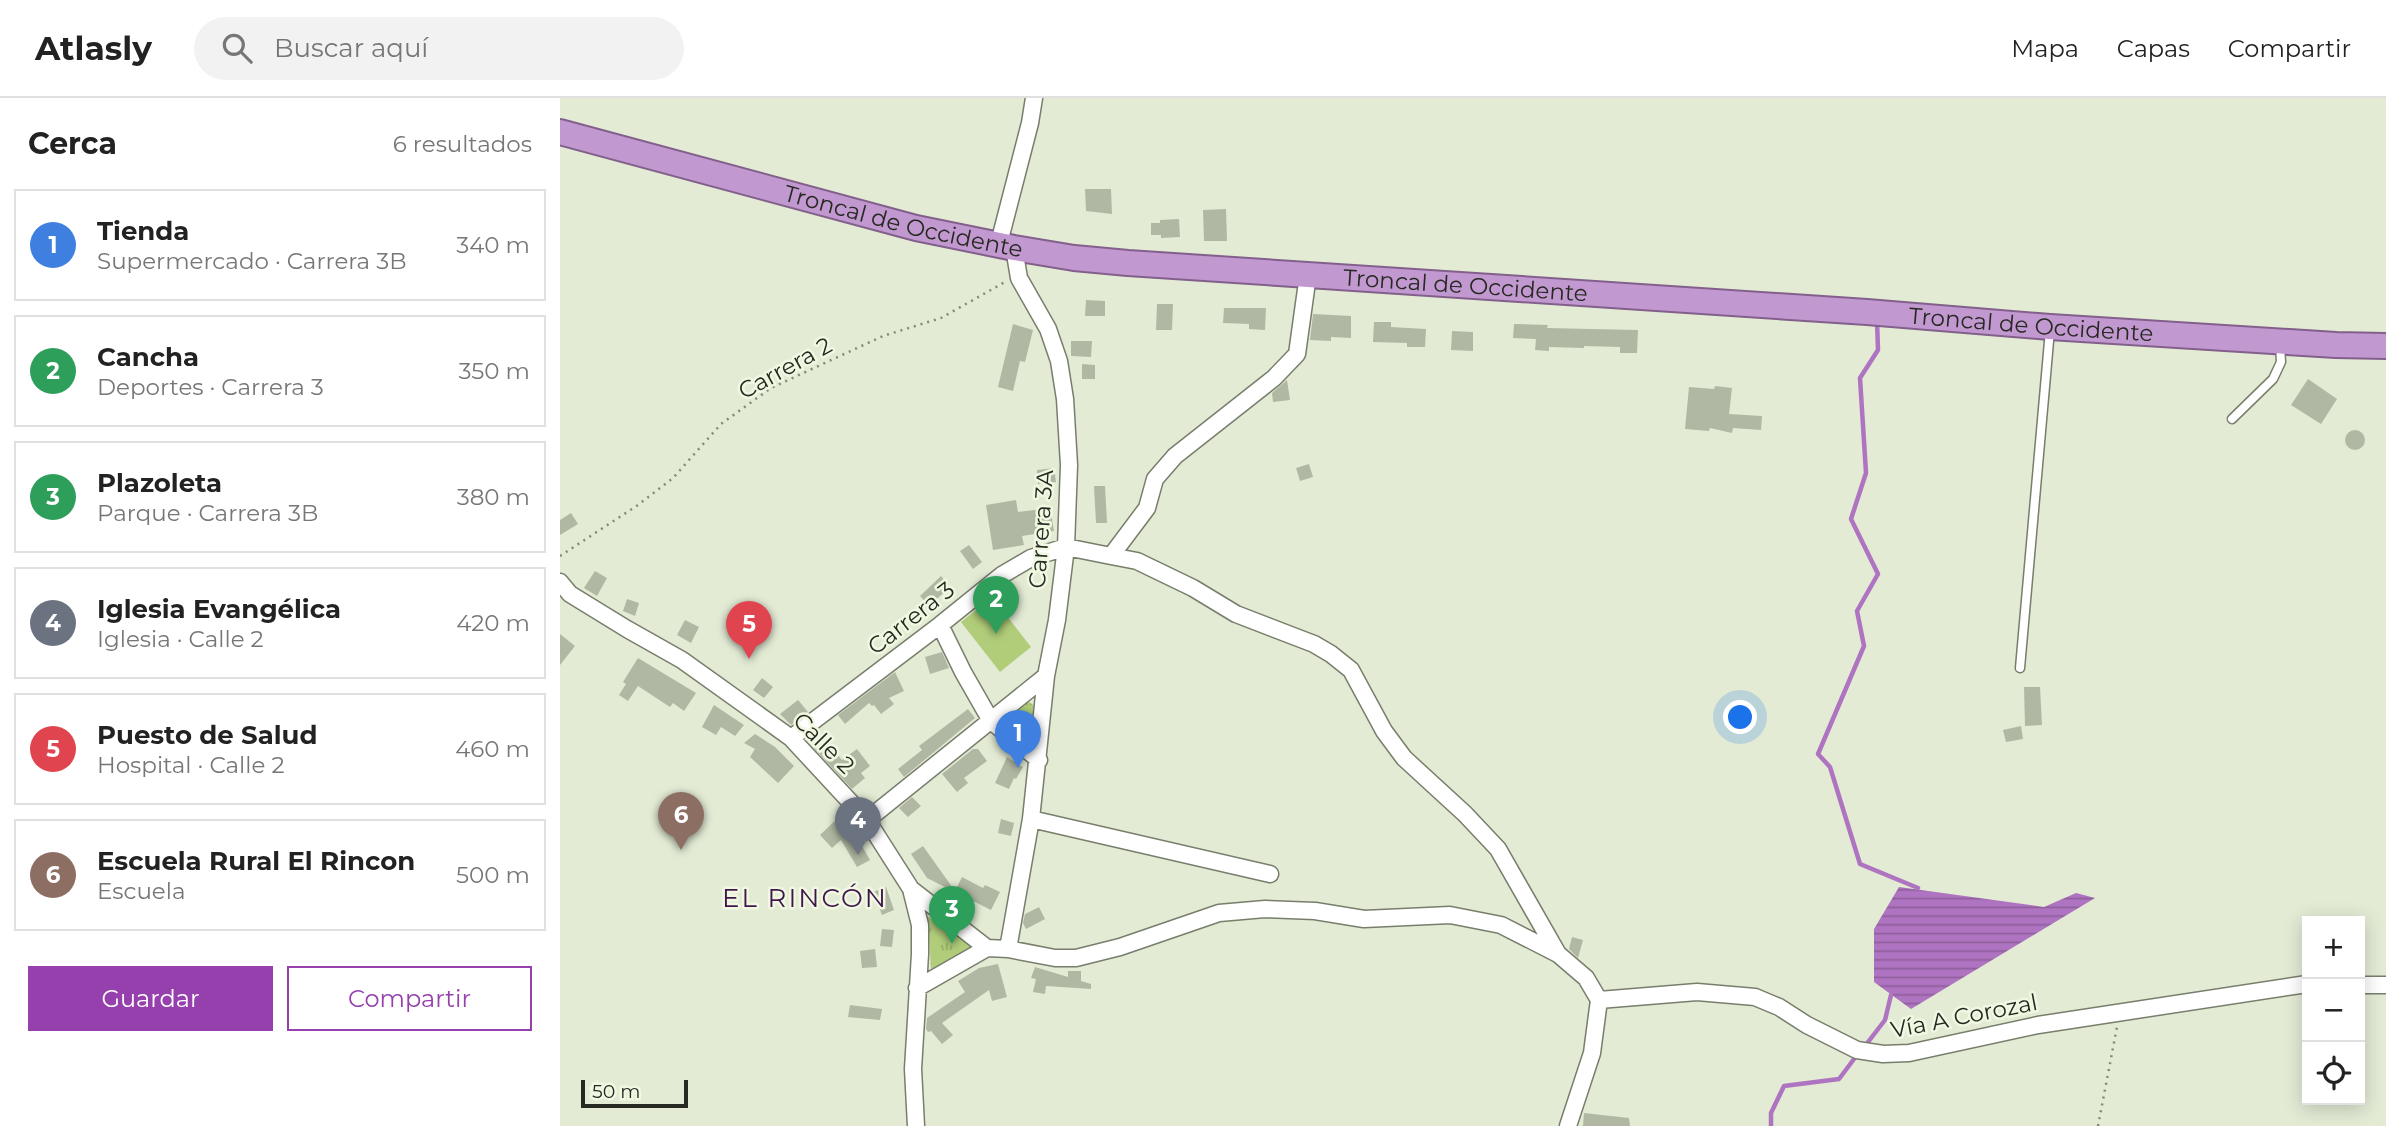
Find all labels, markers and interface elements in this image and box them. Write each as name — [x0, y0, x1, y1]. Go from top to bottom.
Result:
search box — [194, 17, 684, 80]
text: Atlasly — [35, 28, 152, 68]
icon: search — [218, 29, 256, 67]
text: Buscar aquí — [274, 32, 428, 64]
text: Mapa — [2011, 34, 2079, 63]
text: Capas — [2117, 34, 2190, 63]
text: Compartir — [2228, 34, 2351, 63]
text: Cerca — [28, 125, 117, 162]
text: 6 resultados — [393, 130, 532, 158]
street label: Troncal de Occidente — [781, 179, 1025, 263]
text: Tienda — [97, 215, 189, 247]
text: 1 — [48, 231, 58, 259]
text: 340 m — [456, 231, 530, 259]
text: Supermercado · Carrera 3B — [97, 247, 407, 275]
street label: Troncal de Occidente — [1342, 263, 1589, 307]
street label: Troncal de Occidente — [1908, 301, 2154, 347]
street label: Carrera 2 — [733, 331, 837, 405]
text: Cancha — [97, 341, 199, 373]
text: 2 — [46, 357, 60, 385]
text: 350 m — [459, 357, 530, 385]
text: Deportes · Carrera 3 — [97, 373, 324, 401]
text: Plazoleta — [97, 467, 222, 499]
street label: Carrera 3A — [1023, 468, 1059, 589]
text: 3 — [46, 483, 60, 511]
text: 380 m — [457, 483, 530, 511]
text: Parque · Carrera 3B — [97, 499, 318, 527]
street label: Carrera 3 — [862, 575, 960, 661]
pin: 2 — [973, 576, 1019, 634]
text: Iglesia Evangélica — [97, 593, 341, 625]
pin: 5 — [726, 601, 772, 659]
text: 4 — [45, 609, 61, 637]
text: 420 m — [456, 609, 530, 637]
text: Iglesia · Calle 2 — [97, 625, 264, 653]
your location — [1723, 700, 1757, 734]
street label: Calle 2 — [788, 707, 860, 779]
pin: 1 — [995, 710, 1041, 768]
text: Puesto de Salud — [97, 719, 317, 751]
text: 5 — [46, 735, 60, 763]
text: 460 m — [455, 735, 530, 763]
text: Hospital · Calle 2 — [97, 751, 284, 779]
pin: 6 — [658, 792, 704, 850]
pin: 4 — [835, 797, 881, 855]
text: Escuela Rural El Rincon — [97, 845, 415, 877]
text: 6 — [46, 861, 60, 889]
text: 500 m — [456, 861, 530, 889]
text: Escuela — [97, 877, 186, 905]
district label: EL RINCÓN — [722, 882, 888, 914]
pin: 3 — [929, 886, 975, 944]
map controls — [2302, 916, 2365, 1105]
button: + — [2302, 916, 2365, 979]
button: Guardar — [28, 966, 273, 1031]
button: Compartir — [287, 966, 532, 1031]
button: − — [2302, 979, 2365, 1042]
street label: Vía A Corozal — [1888, 988, 2040, 1044]
button: locate — [2302, 1042, 2365, 1105]
scale bar — [581, 1077, 688, 1109]
text: 50 m — [592, 1080, 640, 1103]

